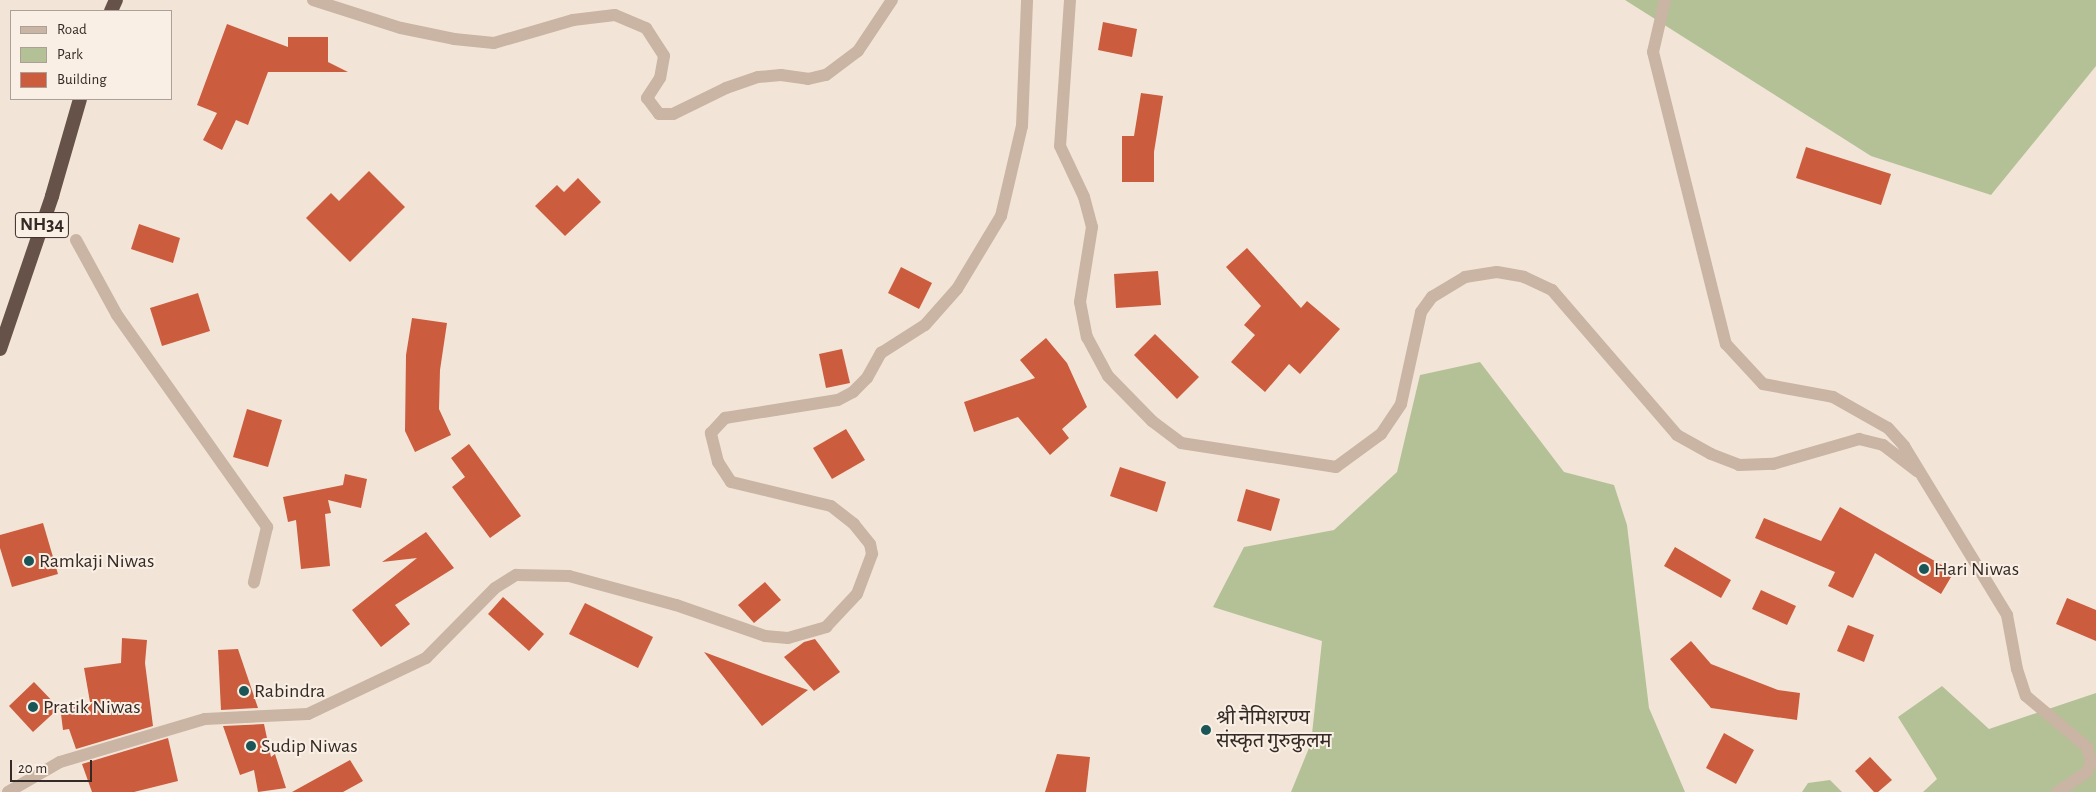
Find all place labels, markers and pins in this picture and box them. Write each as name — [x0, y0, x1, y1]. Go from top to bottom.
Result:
place label: Ramkaji Niwas — [39, 549, 154, 573]
marker: Ramkaji Niwas — [23, 555, 35, 567]
place label: Hari Niwas — [1934, 557, 2019, 581]
marker: Hari Niwas — [1918, 563, 1930, 575]
place label: Rabindra — [254, 679, 325, 703]
marker: Rabindra — [238, 685, 250, 697]
place label: Pratik Niwas — [43, 695, 141, 719]
marker: Pratik Niwas — [27, 701, 39, 713]
place label: श्री नैमिशरण्य संस्कृत गुरुकुलम — [1216, 706, 1331, 753]
marker: श्री नैमिशरण्य संस्कृत गुरुकुलम — [1200, 724, 1212, 736]
place label: Sudip Niwas — [261, 734, 358, 758]
marker: Sudip Niwas — [245, 740, 257, 752]

